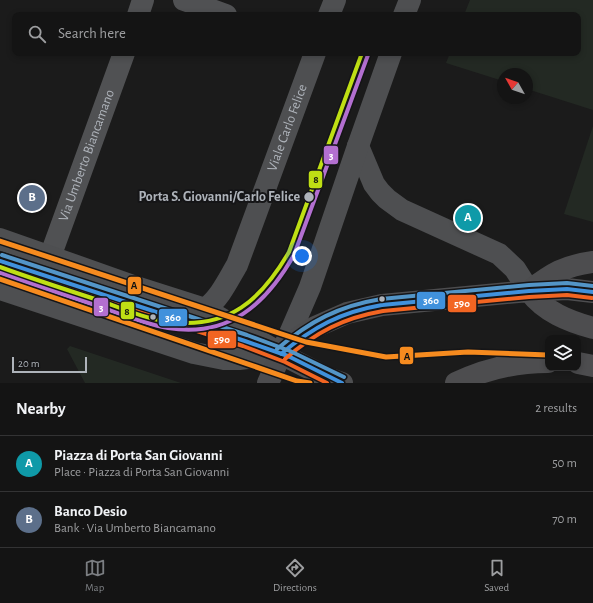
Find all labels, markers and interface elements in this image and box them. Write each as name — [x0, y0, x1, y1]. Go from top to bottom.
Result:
search box — [12, 12, 581, 56]
icon: search — [26, 23, 48, 45]
text: Search here — [58, 26, 126, 41]
north arrow — [497, 68, 533, 104]
street label: Viale Carlo Felice — [265, 82, 310, 173]
street label: Via Umberto Biancamano — [57, 88, 117, 223]
line badge: 3 — [323, 145, 339, 165]
text: 3 — [329, 150, 334, 161]
line badge: 8 — [308, 170, 323, 189]
text: 8 — [313, 174, 319, 185]
pin: B — [19, 183, 45, 213]
place label: Porta S. Giovanni/Carlo Felice — [139, 190, 300, 204]
marker: Porta S. Giovanni/Carlo Felice — [302, 190, 316, 204]
pin: A — [455, 203, 481, 233]
your location — [292, 246, 312, 266]
line badge: A — [127, 276, 142, 295]
text: A — [131, 280, 138, 291]
line badge: 360 — [416, 291, 446, 310]
unlabelled marker — [377, 294, 387, 304]
line badge: 590 — [447, 294, 477, 313]
text: 360 — [423, 295, 439, 306]
line badge: 3 — [93, 297, 109, 317]
text: 590 — [454, 298, 470, 309]
line badge: 8 — [120, 301, 135, 320]
text: 3 — [99, 302, 104, 313]
text: 8 — [124, 306, 130, 317]
line badge: 360 — [158, 308, 188, 327]
unlabelled marker — [148, 312, 158, 322]
text: 360 — [165, 312, 181, 323]
line badge: 590 — [207, 330, 237, 349]
text: 590 — [214, 334, 230, 345]
map controls — [545, 335, 581, 371]
button: layers — [545, 335, 581, 371]
line badge: A — [399, 346, 414, 365]
text: A — [404, 351, 411, 362]
scale bar — [12, 355, 87, 374]
text: 20 m — [18, 358, 39, 369]
text: Nearby — [16, 400, 66, 417]
text: 2 results — [535, 402, 577, 415]
text: Piazza di Porta San Giovanni — [54, 448, 223, 463]
text: A — [25, 457, 33, 470]
text: 50 m — [552, 457, 577, 470]
text: Place · Piazza di Porta San Giovanni — [54, 466, 229, 479]
text: Banco Desio — [54, 504, 127, 519]
text: B — [25, 513, 33, 526]
text: 70 m — [552, 513, 577, 526]
text: Bank · Via Umberto Biancamano — [54, 522, 216, 535]
tab: Map — [84, 557, 106, 594]
tab: Directions — [273, 557, 317, 594]
tab: Saved — [484, 557, 509, 594]

